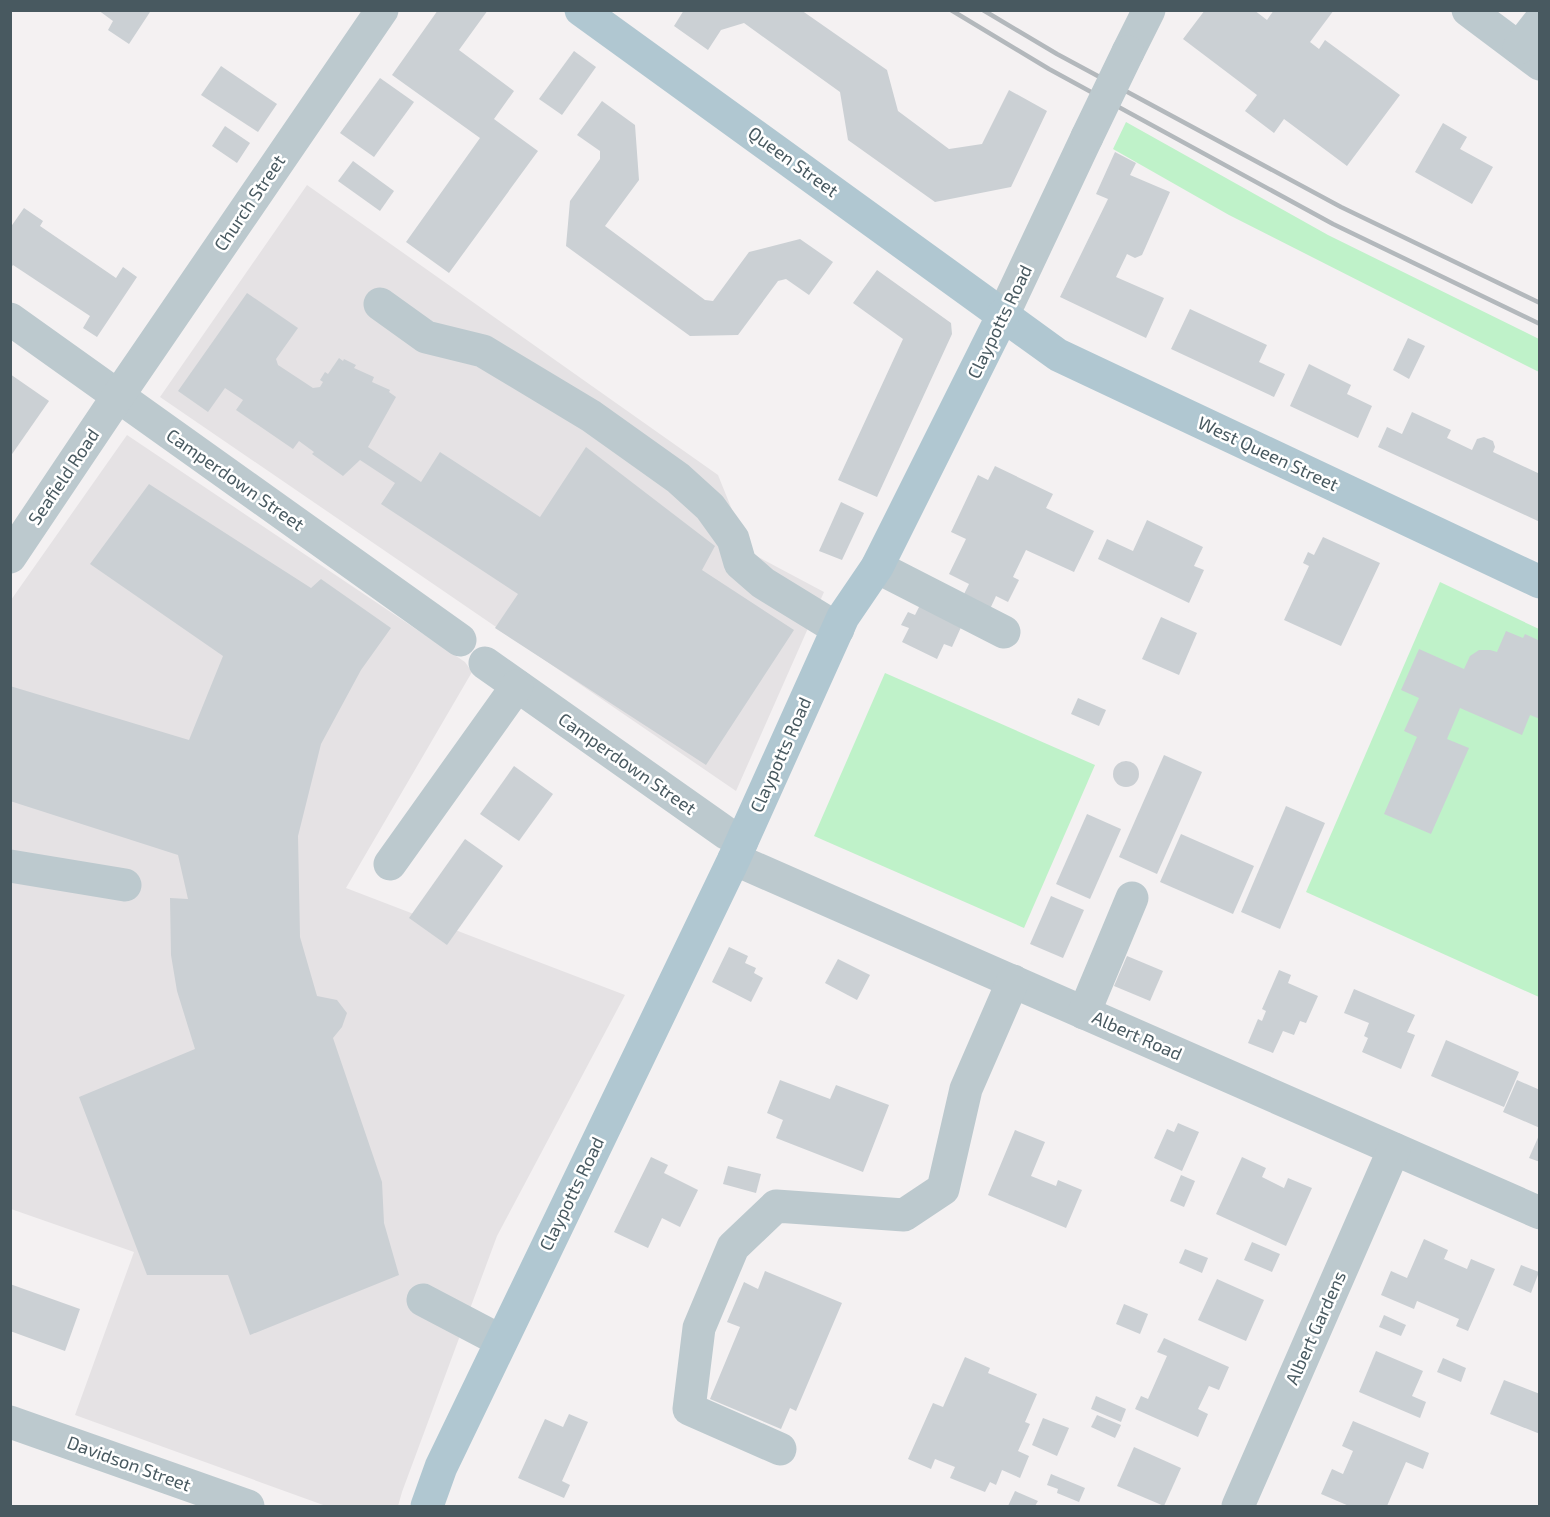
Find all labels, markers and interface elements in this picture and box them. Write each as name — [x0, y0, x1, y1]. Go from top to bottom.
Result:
street label: Queen Street — [744, 121, 843, 201]
street label: Church Street — [209, 150, 289, 255]
street label: Claypotts Road — [962, 261, 1036, 382]
street label: West Queen Street — [1195, 411, 1342, 495]
street label: Camperdown Street — [163, 423, 309, 535]
street label: Seafield Road — [23, 424, 103, 529]
street label: Claypotts Road — [745, 693, 815, 816]
street label: Camperdown Street — [555, 707, 701, 819]
street label: Albert Road — [1089, 1006, 1186, 1065]
street label: Claypotts Road — [534, 1133, 608, 1254]
street label: Albert Gardens — [1280, 1267, 1350, 1388]
street label: Davidson Street — [64, 1430, 194, 1496]

